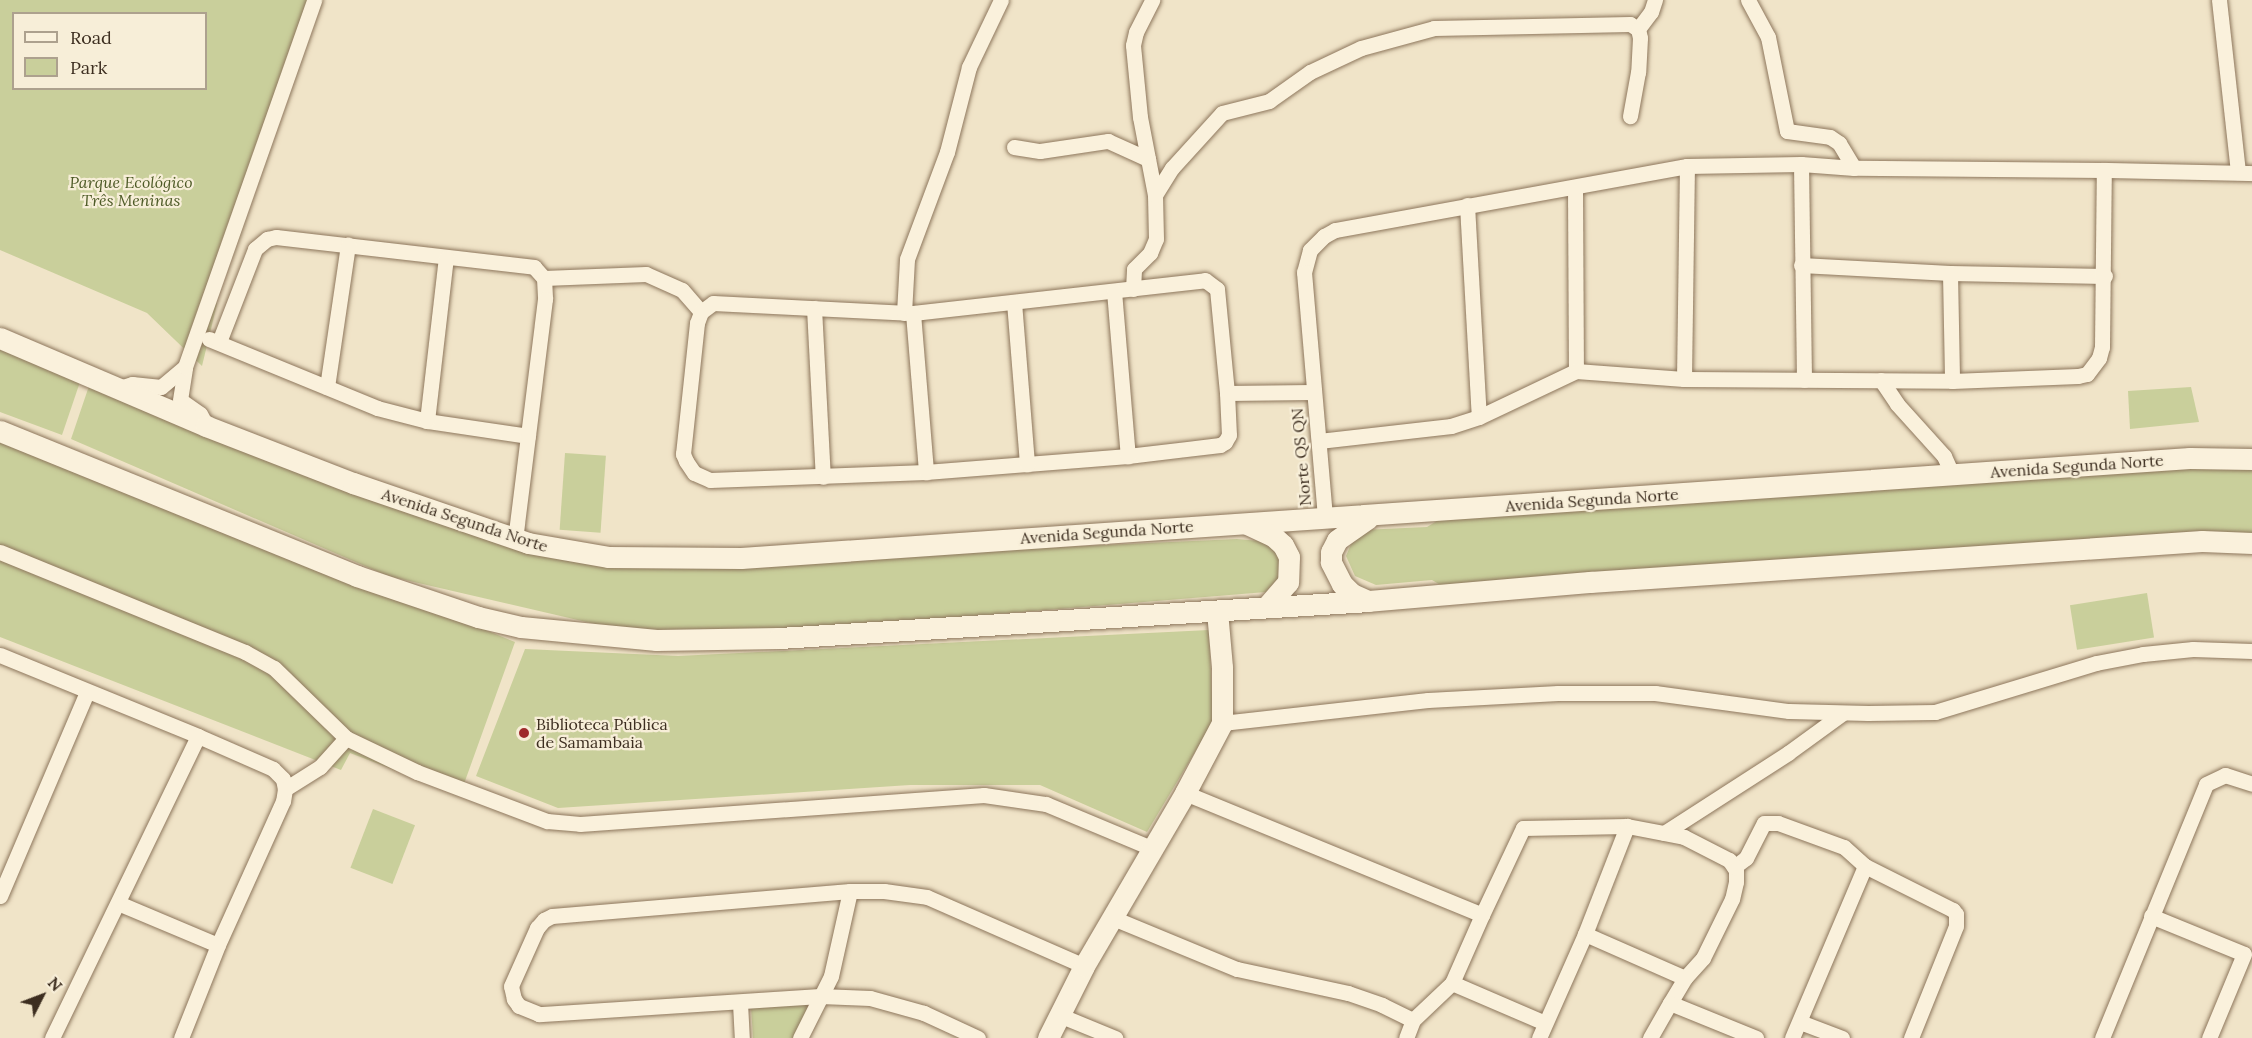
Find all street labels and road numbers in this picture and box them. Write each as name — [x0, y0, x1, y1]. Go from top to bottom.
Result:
street label: Norte QS QN — [1287, 407, 1315, 507]
street label: Avenida Segunda Norte — [1990, 450, 2164, 482]
street label: Avenida Segunda Norte — [379, 484, 551, 556]
street label: Avenida Segunda Norte — [1505, 484, 1679, 516]
street label: Avenida Segunda Norte — [1020, 516, 1194, 548]

